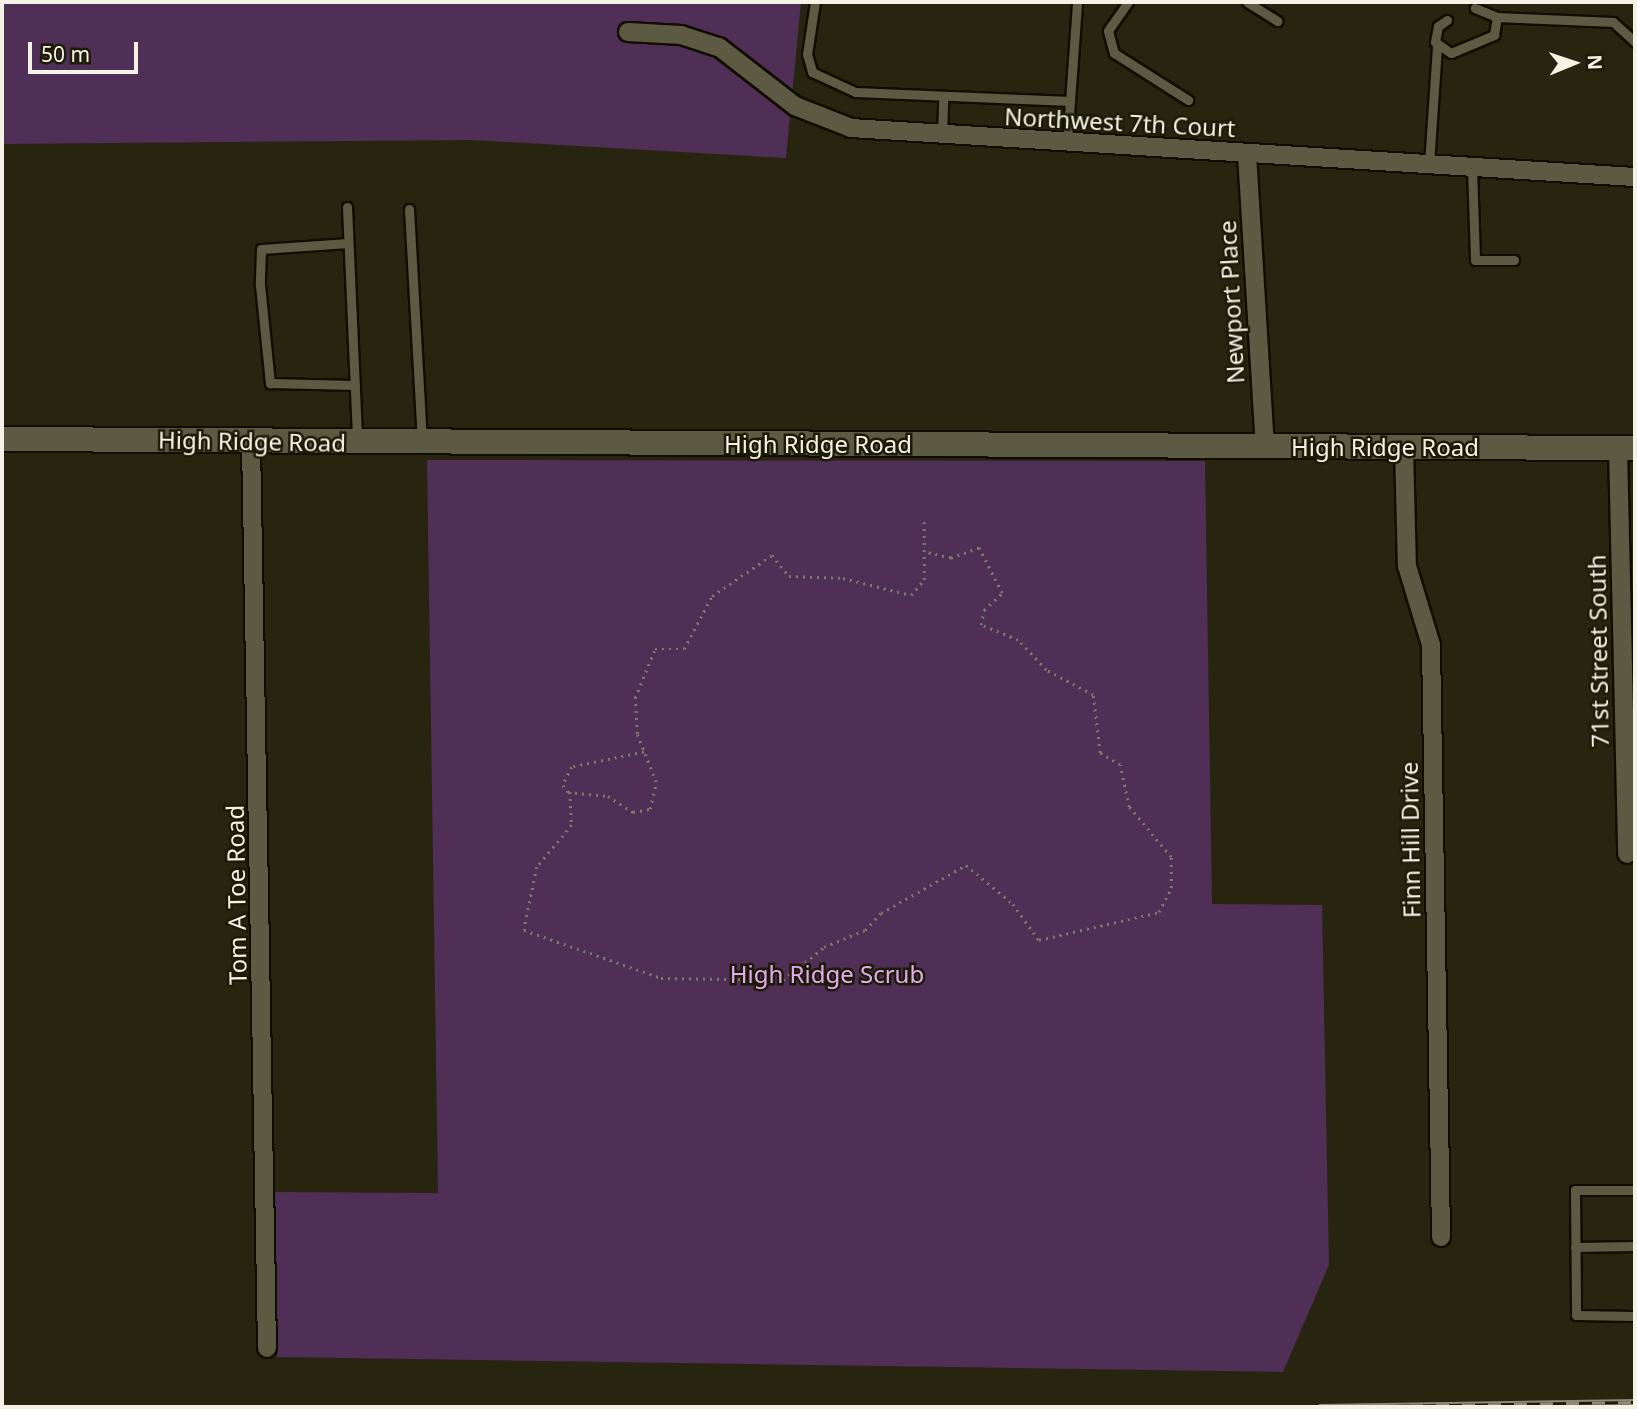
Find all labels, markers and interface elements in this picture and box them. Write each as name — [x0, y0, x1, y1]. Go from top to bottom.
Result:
scale bar — [32, 28, 142, 72]
north arrow — [1539, 28, 1609, 98]
text: 50 m — [41, 40, 90, 68]
text: N — [1582, 54, 1608, 70]
street label: Northwest 7th Court — [1004, 102, 1236, 142]
street label: Newport Place — [1212, 220, 1250, 384]
street label: High Ridge Road — [158, 425, 346, 457]
street label: High Ridge Road — [724, 430, 912, 458]
street label: High Ridge Road — [1291, 433, 1479, 461]
street label: 71st Street South — [1582, 554, 1614, 748]
street label: Finn Hill Drive — [1394, 762, 1426, 918]
street label: Tom A Toe Road — [220, 805, 252, 985]
park label: High Ridge Scrub — [730, 960, 924, 988]

